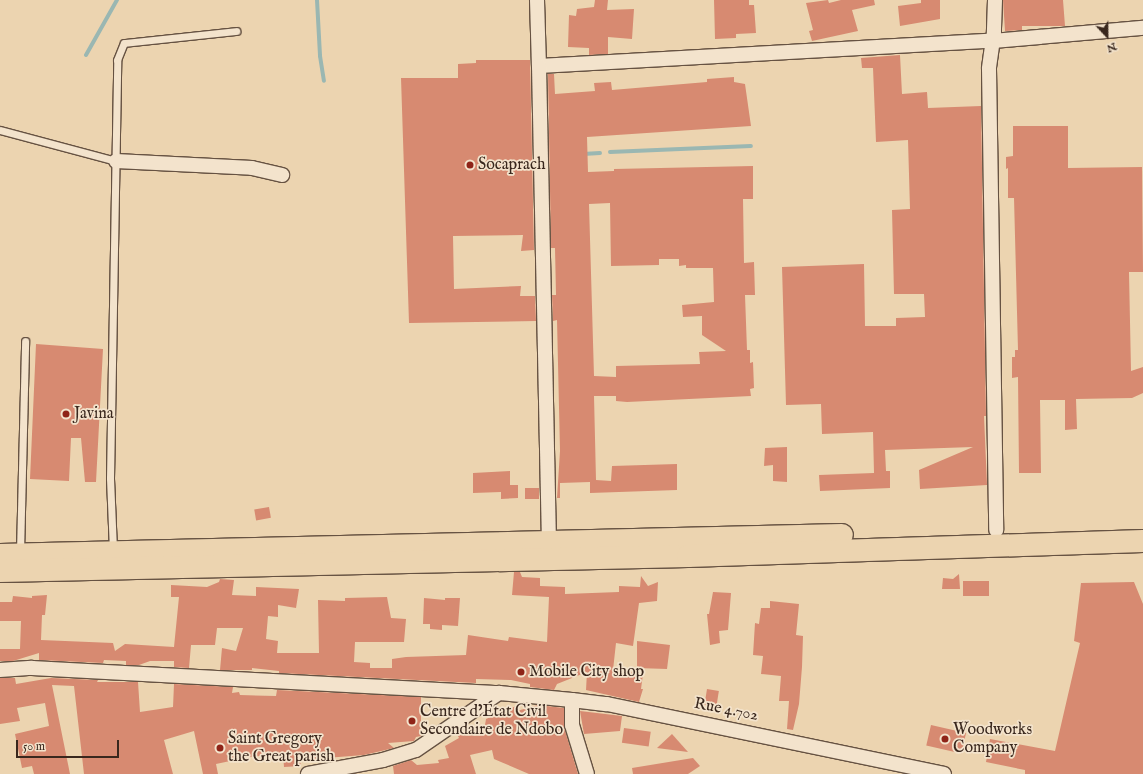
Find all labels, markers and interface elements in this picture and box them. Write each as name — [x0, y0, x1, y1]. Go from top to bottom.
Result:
north arrow — [1087, 16, 1127, 56]
text: N — [1104, 39, 1119, 55]
place label: Socaprach — [478, 155, 545, 175]
marker: Socaprach — [465, 160, 475, 170]
place label: Javina — [74, 404, 114, 424]
marker: Javina — [61, 409, 71, 419]
place label: Mobile City shop — [529, 662, 644, 682]
marker: Mobile City shop — [516, 667, 526, 677]
street label: Rue 4.702 — [692, 694, 760, 726]
place label: Centre d’État Civil Secondaire de Ndobo — [420, 702, 563, 740]
marker: Centre d’État Civil Secondaire de Ndobo — [407, 716, 417, 726]
place label: Woodworks Company — [953, 720, 1032, 758]
place label: Saint Gregory the Great parish — [228, 729, 335, 767]
scale bar — [18, 732, 121, 758]
marker: Woodworks Company — [940, 734, 950, 744]
text: 50 m — [23, 739, 45, 754]
marker: Saint Gregory the Great parish — [215, 743, 225, 753]

